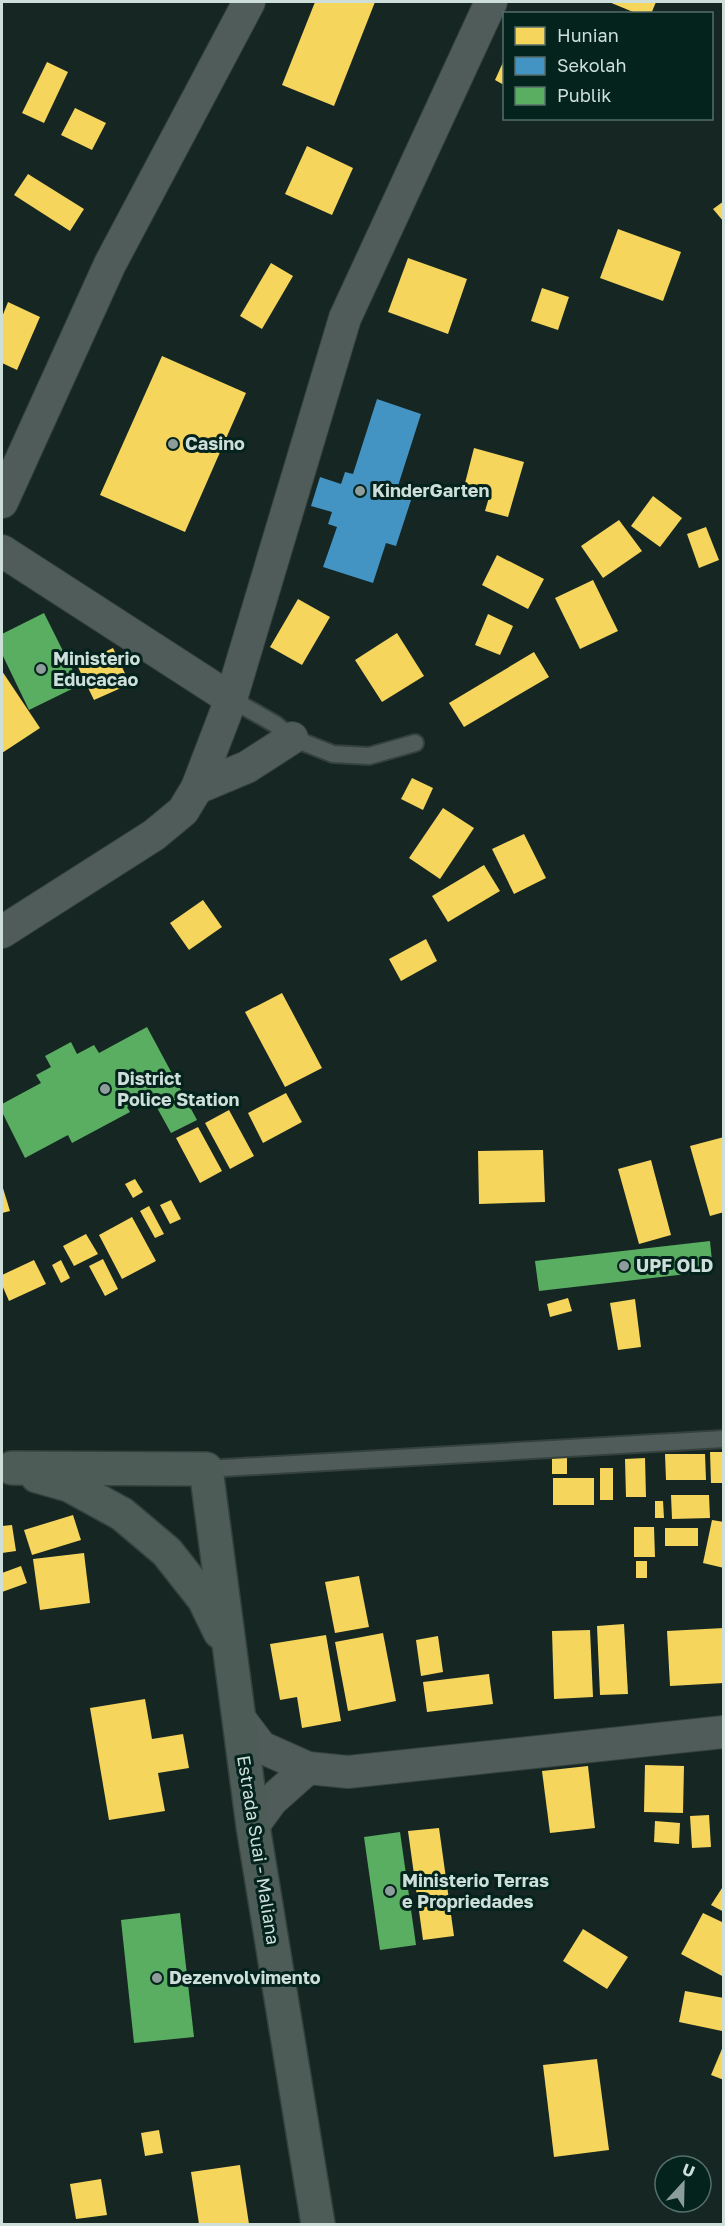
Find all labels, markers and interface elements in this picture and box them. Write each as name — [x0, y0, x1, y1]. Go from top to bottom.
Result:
legend — [503, 12, 713, 120]
text: Hunian — [557, 24, 619, 46]
text: Sekolah — [557, 54, 627, 76]
text: Publik — [557, 84, 612, 106]
place label: Casino — [185, 432, 245, 454]
marker: Casino — [166, 437, 180, 451]
place label: KinderGarten — [372, 479, 489, 501]
marker: KinderGarten — [353, 484, 367, 498]
place label: Ministerio Educacao — [53, 647, 141, 690]
marker: Ministerio Educacao — [34, 662, 48, 676]
place label: District Police Station — [117, 1067, 240, 1110]
marker: District Police Station — [98, 1082, 112, 1096]
place label: UPF OLD — [636, 1254, 714, 1276]
marker: UPF OLD — [617, 1259, 631, 1273]
street label: Estrada Suai - Maliana — [233, 1754, 285, 1946]
place label: Ministerio Terras e Propriedades — [402, 1869, 549, 1912]
marker: Ministerio Terras e Propriedades — [383, 1884, 397, 1898]
place label: Dezenvolvimento — [169, 1966, 321, 1988]
marker: Dezenvolvimento — [150, 1971, 164, 1985]
north arrow — [653, 2154, 713, 2214]
text: U — [679, 2159, 698, 2182]

